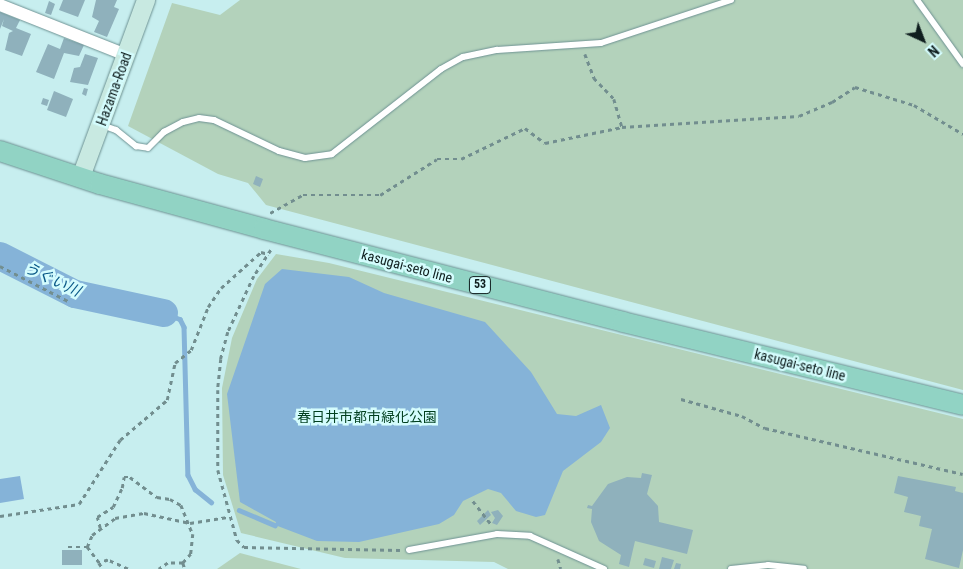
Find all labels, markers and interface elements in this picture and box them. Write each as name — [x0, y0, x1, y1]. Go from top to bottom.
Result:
north arrow — [898, 15, 948, 65]
text: N — [925, 42, 942, 60]
street label: Hazama-Road — [93, 50, 135, 128]
street label: kasugai-seto line — [360, 246, 454, 286]
water label: うぐい川 — [21, 259, 83, 301]
road number: 53 — [469, 276, 491, 294]
street label: kasugai-seto line — [753, 346, 847, 384]
park label: 春日井市都市緑化公園 — [297, 409, 437, 425]

